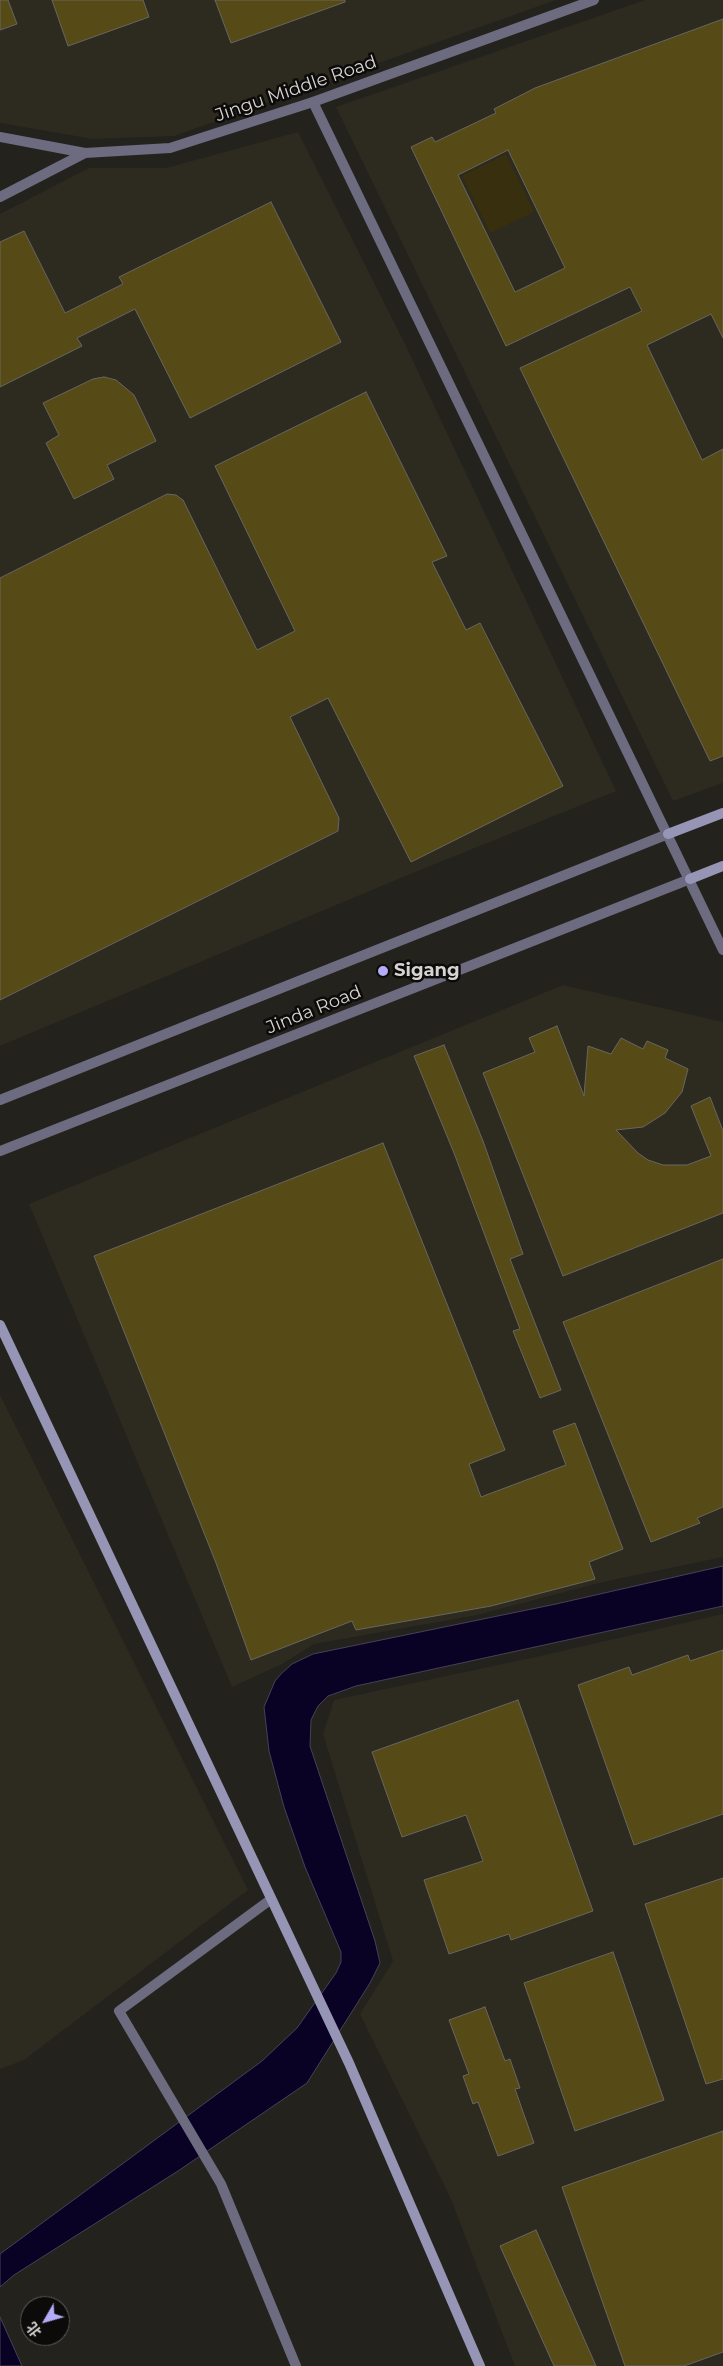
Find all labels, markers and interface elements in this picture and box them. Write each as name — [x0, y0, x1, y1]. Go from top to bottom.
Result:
street label: Jingu Middle Road — [213, 51, 379, 127]
place label: Sigang — [394, 960, 460, 982]
marker: Sigang — [376, 964, 390, 978]
street label: Jinda Road — [263, 981, 365, 1039]
north arrow — [20, 2296, 70, 2346]
text: 北 — [23, 2319, 45, 2341]

